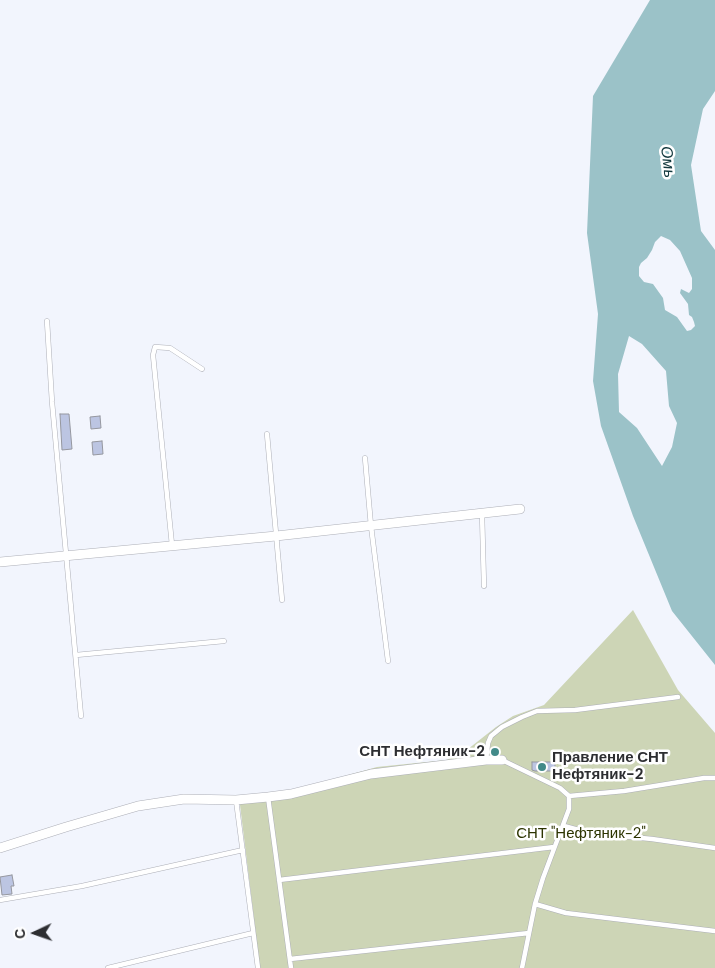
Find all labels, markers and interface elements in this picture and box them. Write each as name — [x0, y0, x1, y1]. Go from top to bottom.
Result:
water label: Омь — [656, 145, 678, 179]
place label: СНТ Нефтяник-2 — [359, 743, 485, 761]
marker: СНТ Нефтяник-2 — [489, 746, 501, 758]
place label: Правление СНТ Нефтяник-2 — [552, 749, 668, 784]
marker: Правление СНТ Нефтяник-2 — [536, 761, 548, 773]
park label: СНТ "Нефтяник-2" — [516, 825, 646, 843]
north arrow — [10, 908, 60, 958]
text: С — [11, 928, 29, 939]

